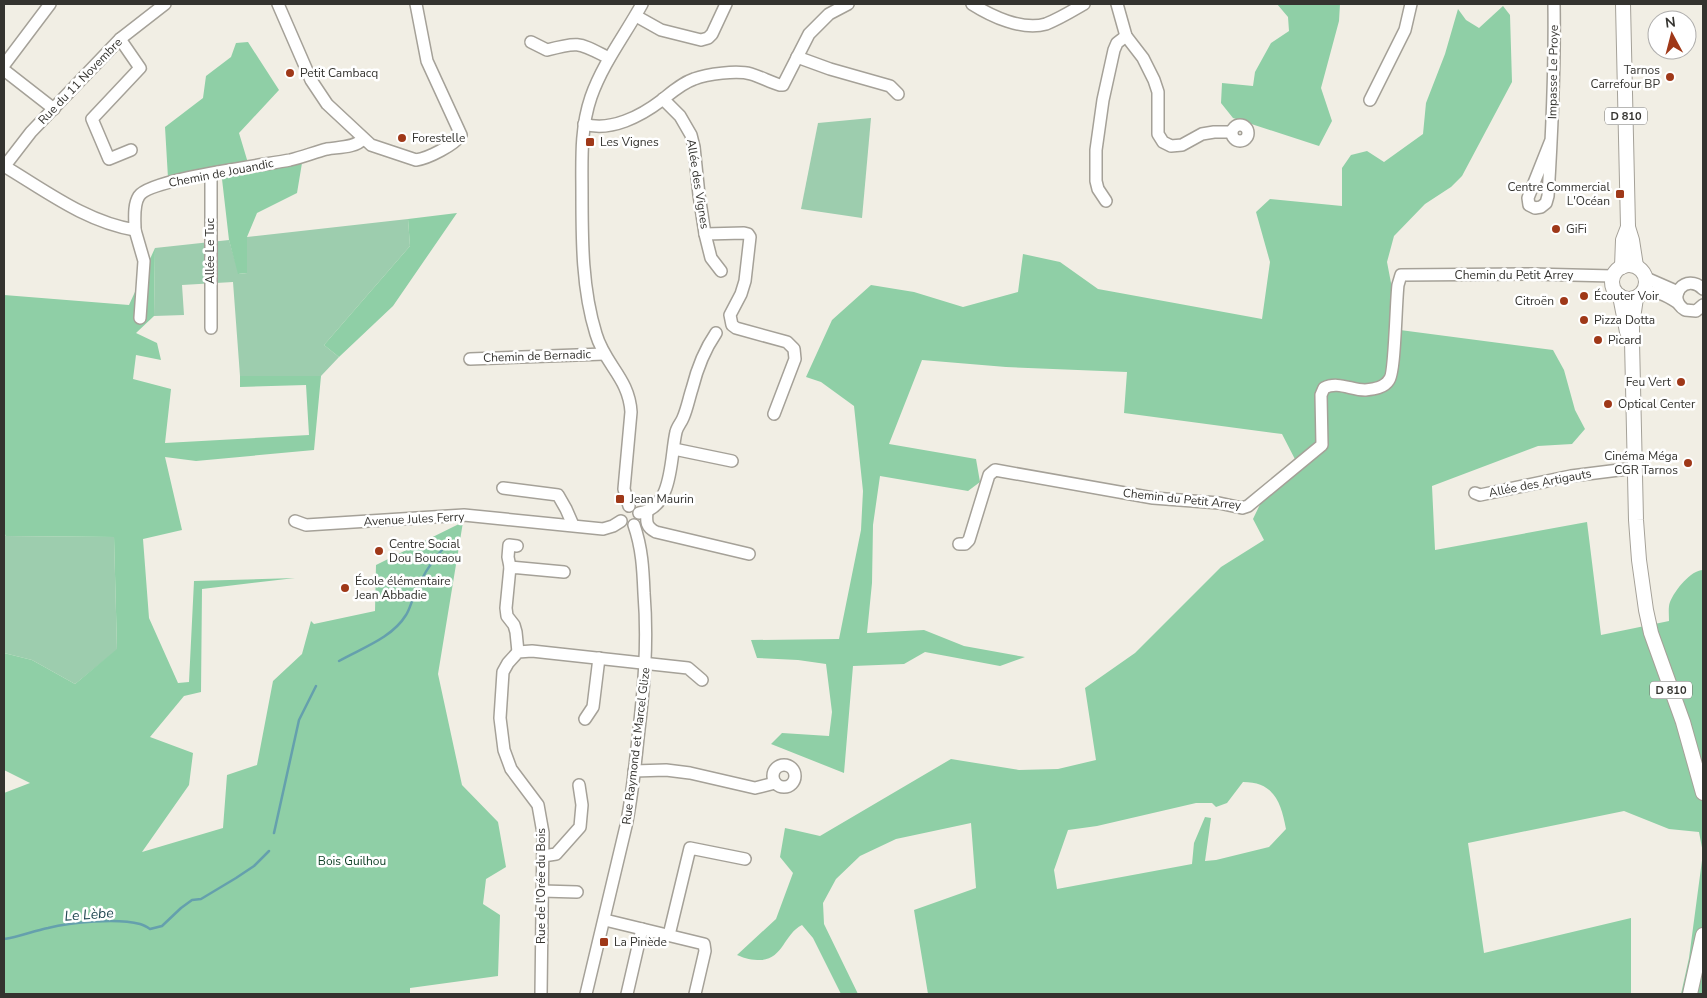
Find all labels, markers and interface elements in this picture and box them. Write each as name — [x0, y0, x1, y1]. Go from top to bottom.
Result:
north arrow — [1647, 10, 1697, 60]
text: N — [1664, 13, 1677, 33]
street label: Impasse Le Proye — [1544, 25, 1562, 119]
street label: Rue du 11 Novembre — [35, 34, 125, 128]
place label: Tarnos Carrefour BP — [1591, 62, 1660, 92]
place label: Petit Cambacq — [300, 65, 378, 81]
marker: Petit Cambacq — [284, 67, 296, 79]
marker: Tarnos Carrefour BP — [1664, 71, 1676, 83]
road number: D 810 — [1605, 108, 1647, 124]
place label: Forestelle — [412, 130, 465, 146]
marker: Forestelle — [396, 132, 408, 144]
place label: Les Vignes — [600, 134, 659, 150]
marker: Les Vignes — [584, 136, 596, 148]
street label: Allée des Vignes — [683, 138, 713, 230]
street label: Chemin de Jouandic — [167, 155, 275, 191]
place label: Centre Commercial L'Océan — [1508, 179, 1610, 209]
marker: Centre Commercial L'Océan — [1614, 188, 1626, 200]
street label: Allée Le Tuc — [202, 217, 218, 284]
place label: GiFi — [1566, 221, 1587, 237]
marker: GiFi — [1550, 223, 1562, 235]
street label: Chemin du Petit Arrey — [1455, 267, 1574, 283]
place label: Écouter Voir — [1594, 288, 1660, 304]
marker: Écouter Voir — [1578, 290, 1590, 302]
place label: Citroën — [1515, 293, 1554, 309]
marker: Citroën — [1558, 295, 1570, 307]
place label: Pizza Dotta — [1594, 312, 1655, 328]
marker: Pizza Dotta — [1578, 314, 1590, 326]
place label: Picard — [1608, 332, 1641, 348]
marker: Picard — [1592, 334, 1604, 346]
street label: Chemin de Bernadic — [483, 346, 592, 366]
place label: Feu Vert — [1626, 374, 1672, 390]
marker: Feu Vert — [1675, 376, 1687, 388]
place label: Optical Center — [1618, 396, 1696, 412]
marker: Optical Center — [1602, 398, 1614, 410]
place label: Cinéma Méga CGR Tarnos — [1604, 448, 1678, 478]
marker: Cinéma Méga CGR Tarnos — [1682, 457, 1694, 469]
street label: Allée des Artigauts — [1487, 465, 1593, 501]
street label: Chemin du Petit Arrey — [1122, 485, 1243, 513]
place label: Jean Maurin — [629, 491, 694, 507]
marker: Jean Maurin — [614, 493, 626, 505]
street label: Avenue Jules Ferry — [363, 508, 466, 530]
place label: Centre Social Dou Boucaou — [389, 536, 461, 566]
marker: Centre Social Dou Boucaou — [373, 545, 385, 557]
place label: École élémentaire Jean Abbadie — [354, 573, 451, 603]
marker: École élémentaire Jean Abbadie — [339, 582, 351, 594]
street label: Rue Raymond et Marcel Glize — [618, 666, 654, 826]
road number: D 810 — [1650, 682, 1692, 698]
street label: Rue de l'Orée du Bois — [533, 828, 549, 944]
park label: Bois Guilhou — [318, 853, 386, 869]
water label: Le Lèbe — [64, 903, 115, 926]
place label: La Pinède — [614, 934, 667, 950]
marker: La Pinède — [598, 936, 610, 948]

